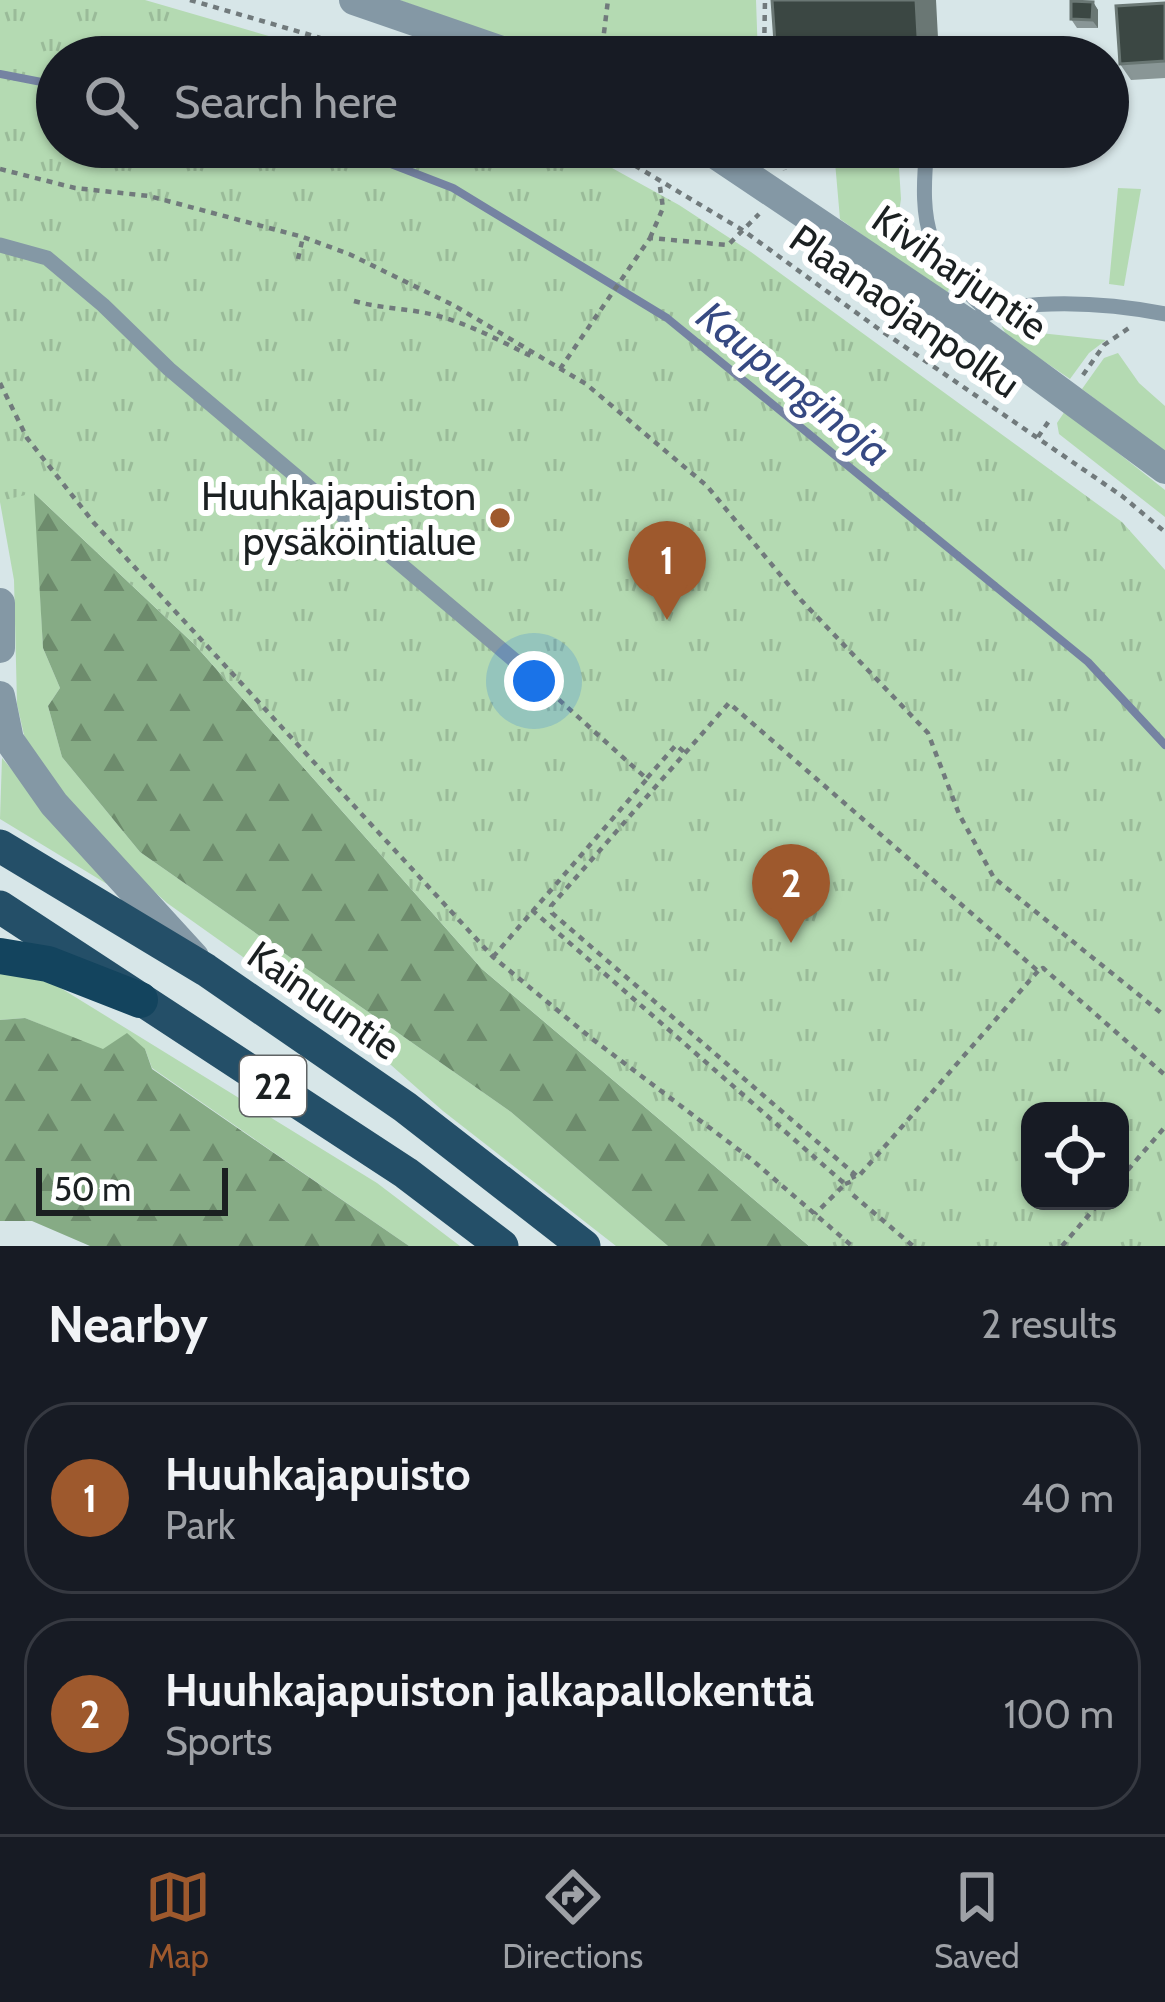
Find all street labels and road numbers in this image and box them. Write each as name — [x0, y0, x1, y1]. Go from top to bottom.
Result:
street label: Kiviharjuntie — [863, 194, 1057, 350]
street label: Plaanaojanpolku — [781, 214, 1029, 408]
street label: Kainuuntie — [239, 930, 409, 1070]
road number: 22 — [240, 1056, 306, 1116]

